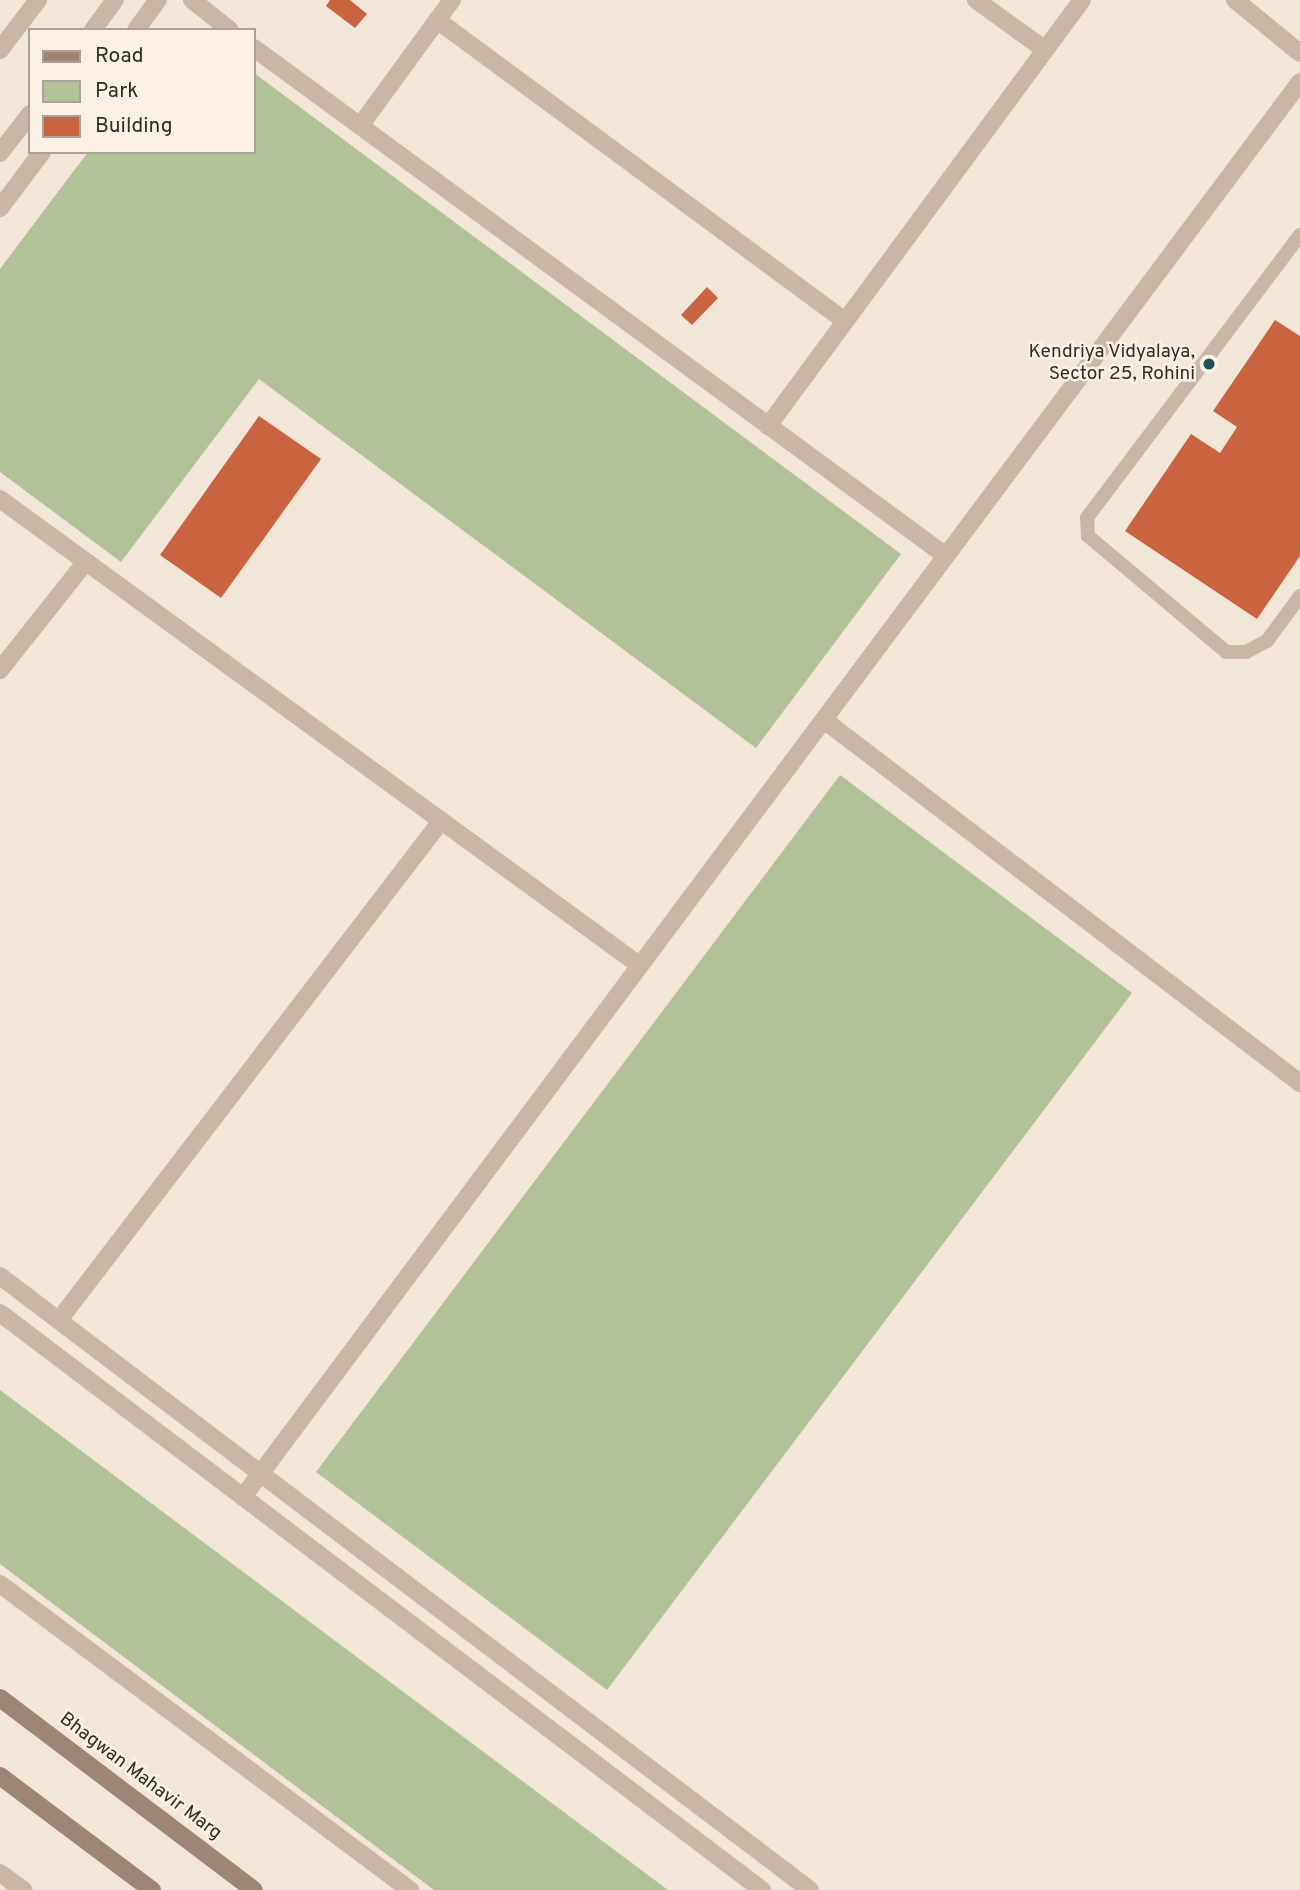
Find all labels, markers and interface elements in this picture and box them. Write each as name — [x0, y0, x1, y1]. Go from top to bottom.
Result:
legend — [28, 28, 256, 154]
text: Road — [95, 43, 144, 70]
text: Park — [95, 78, 138, 105]
text: Building — [95, 113, 173, 140]
place label: Kendriya Vidyalaya, Sector 25, Rohini — [1028, 342, 1195, 386]
marker: Kendriya Vidyalaya, Sector 25, Rohini — [1201, 356, 1217, 372]
street label: Bhagwan Mahavir Marg — [54, 1708, 226, 1846]

